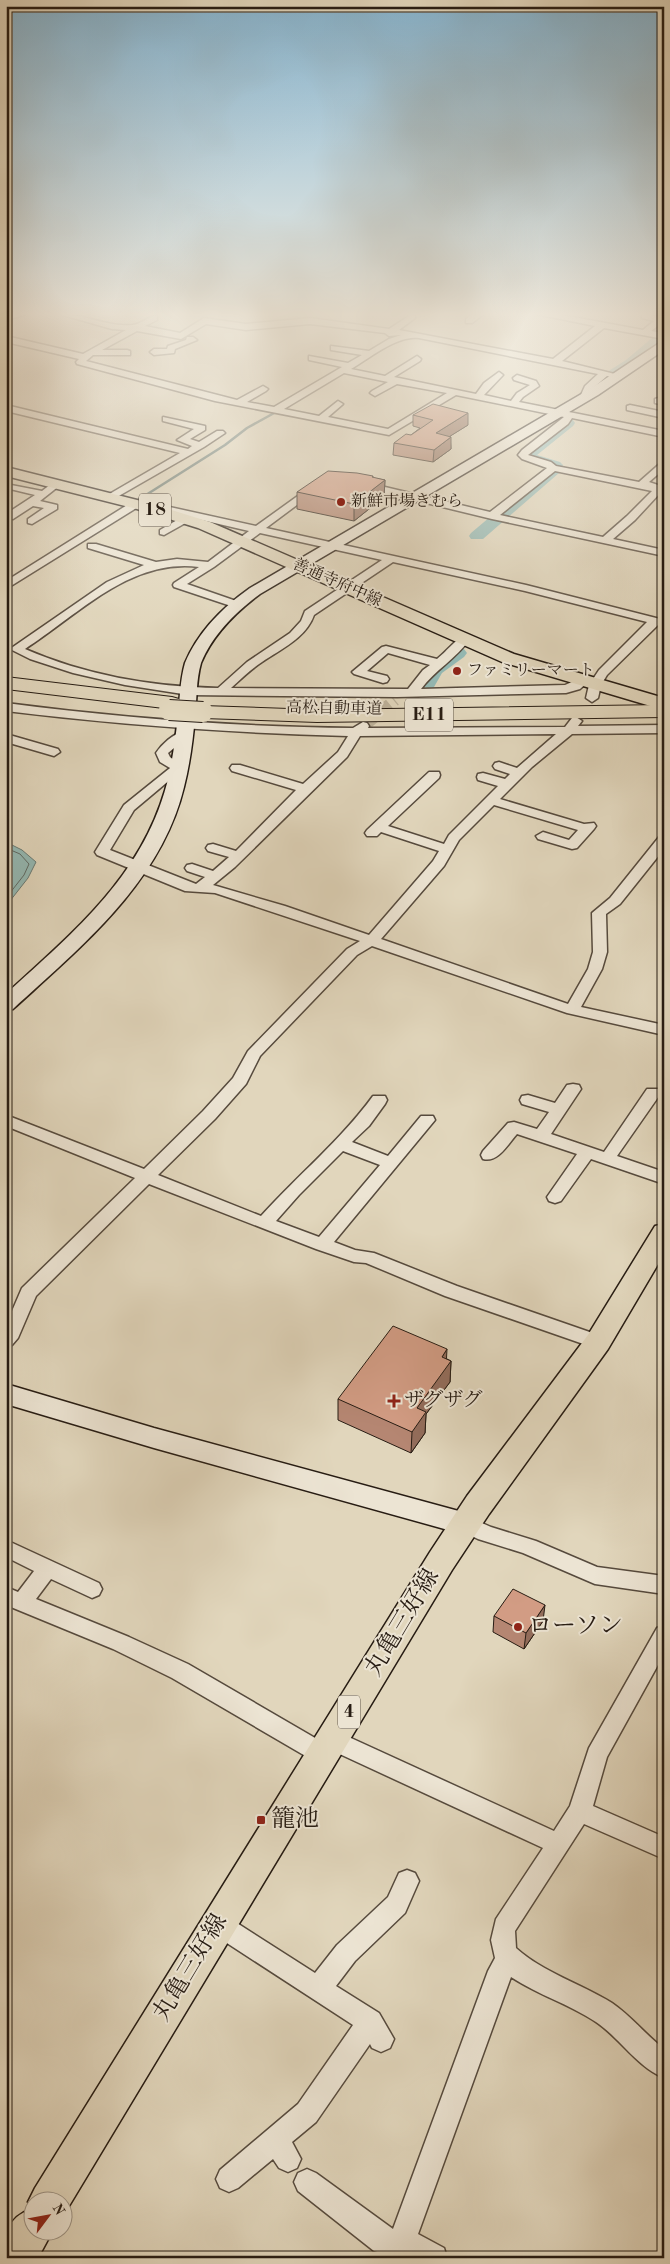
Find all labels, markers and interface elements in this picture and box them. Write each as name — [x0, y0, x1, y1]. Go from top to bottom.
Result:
place label: 新鮮市場きむら — [351, 492, 463, 510]
road number: 18 — [139, 494, 171, 526]
marker: 新鮮市場きむら — [335, 496, 347, 508]
street label: 善通寺府中線 — [290, 554, 385, 610]
place label: ファミリーマート — [467, 662, 595, 679]
marker: ファミリーマート — [451, 665, 463, 677]
street label: 高松自動車道 — [286, 698, 382, 718]
road number: E11 — [405, 698, 453, 732]
place label: ザグザグ — [404, 1389, 482, 1411]
marker: ザグザグ — [388, 1395, 400, 1407]
street label: 丸亀三好線 — [359, 1564, 444, 1681]
place label: ローソン — [528, 1615, 623, 1639]
marker: ローソン — [512, 1621, 524, 1633]
road number: 4 — [338, 1695, 360, 1728]
place label: 籠池 — [271, 1805, 319, 1832]
marker: 籠池 — [255, 1814, 267, 1826]
street label: 丸亀三好線 — [147, 1909, 232, 2026]
north arrow — [22, 2192, 72, 2242]
text: N — [49, 2201, 67, 2218]

